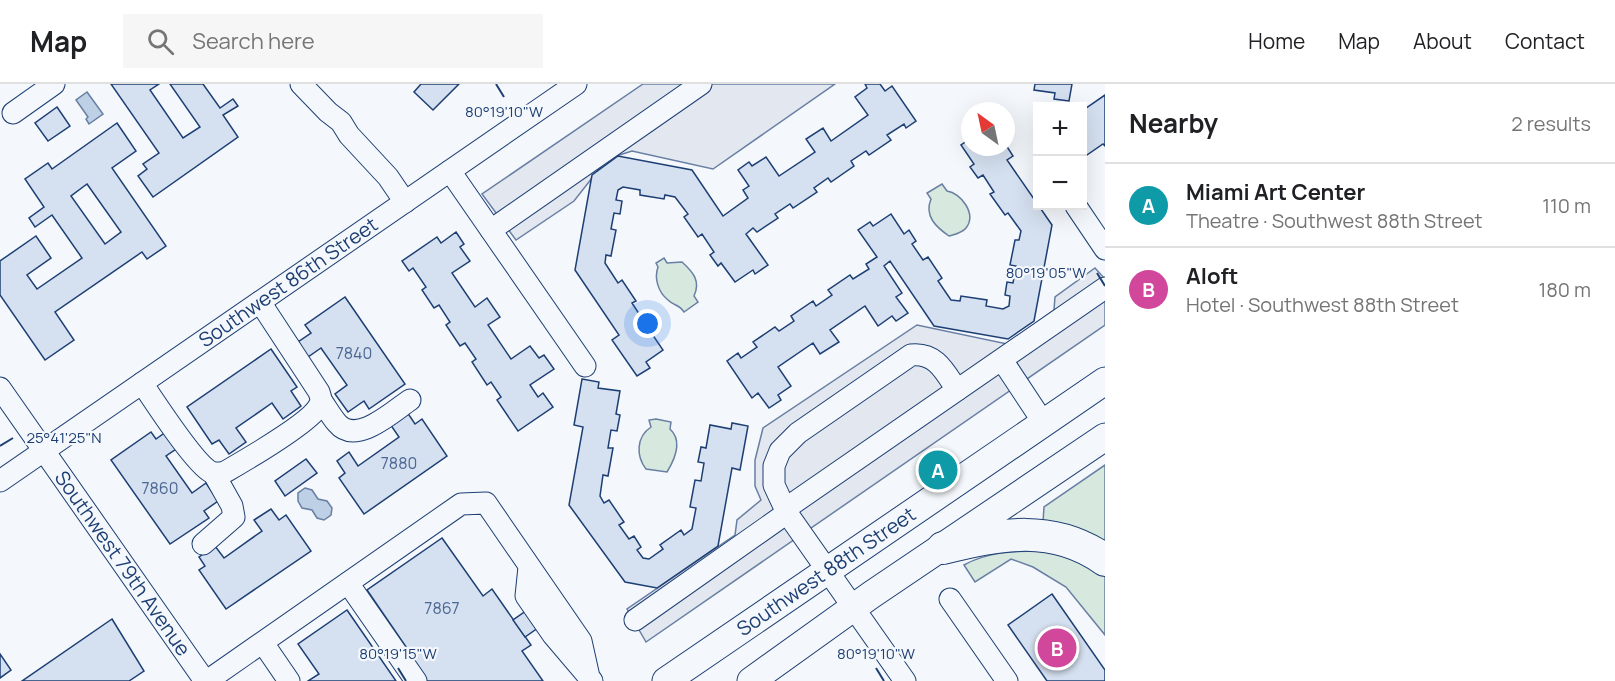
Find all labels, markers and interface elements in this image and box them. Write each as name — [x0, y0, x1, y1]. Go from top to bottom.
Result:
search box — [123, 14, 543, 68]
text: Map — [30, 22, 87, 60]
icon: search — [144, 25, 177, 58]
text: Search here — [192, 26, 315, 56]
text: Home — [1248, 27, 1305, 55]
text: Map — [1338, 27, 1380, 55]
text: About — [1413, 27, 1472, 55]
text: Contact — [1505, 27, 1585, 55]
text: 80°19'10"W — [465, 101, 543, 122]
north arrow — [961, 102, 1015, 156]
map controls — [1033, 102, 1087, 210]
button: + — [1033, 102, 1087, 156]
text: Nearby — [1129, 105, 1218, 141]
text: 2 results — [1511, 110, 1591, 137]
button: − — [1033, 156, 1087, 210]
text: Miami Art Center — [1186, 177, 1365, 207]
text: A — [1142, 192, 1155, 219]
text: 110 m — [1542, 192, 1591, 219]
text: Theatre · Southwest 88th Street — [1186, 207, 1483, 234]
street label: Southwest 86th Street — [193, 211, 383, 353]
text: Aloft — [1186, 261, 1238, 291]
text: 80°19'05"W — [1006, 262, 1086, 283]
text: B — [1142, 276, 1155, 303]
text: 180 m — [1538, 276, 1591, 303]
text: Hotel · Southwest 88th Street — [1186, 291, 1459, 318]
your location — [633, 309, 662, 338]
house number: 7840 — [336, 342, 372, 364]
text: 25°41'25"N — [26, 427, 102, 448]
pin: A — [918, 448, 958, 492]
house number: 7880 — [381, 452, 417, 474]
street label: Southwest 79th Avenue — [49, 465, 197, 661]
house number: 7860 — [141, 477, 179, 499]
street label: Southwest 88th Street — [731, 500, 921, 642]
house number: 7867 — [424, 597, 460, 619]
pin: B — [1038, 626, 1076, 670]
text: 80°19'15"W — [359, 643, 437, 664]
text: 80°19'10"W — [837, 643, 915, 664]

